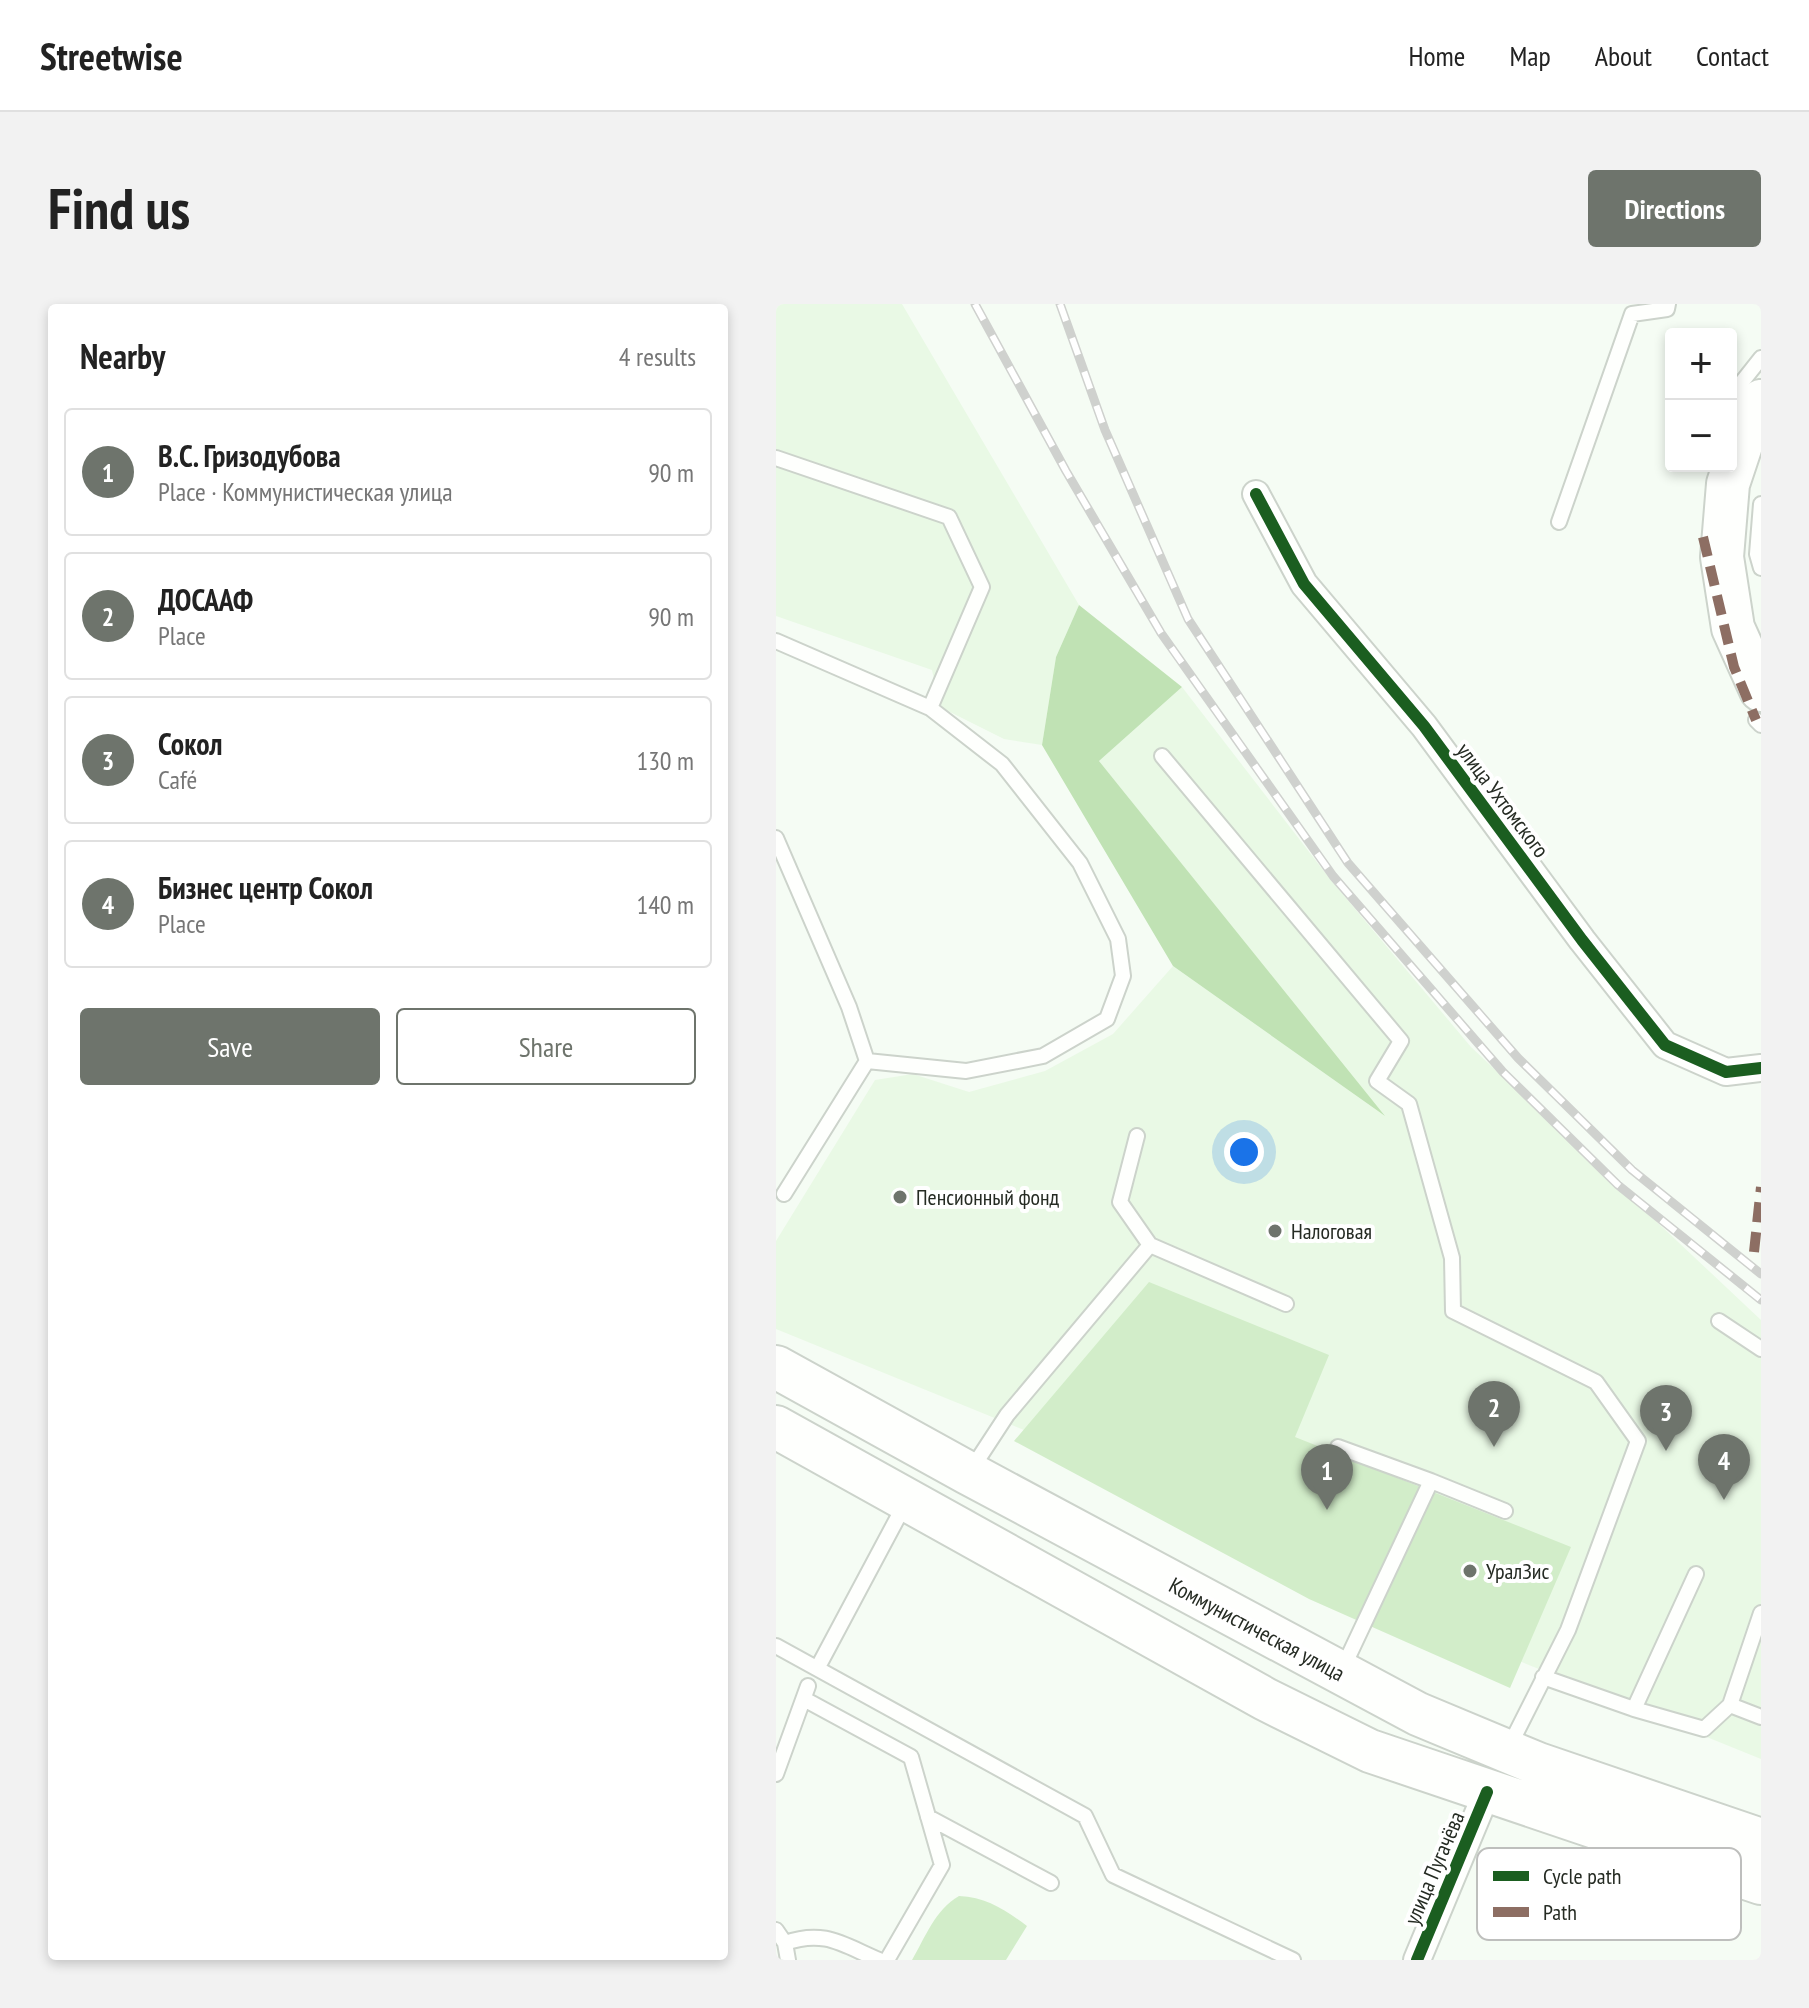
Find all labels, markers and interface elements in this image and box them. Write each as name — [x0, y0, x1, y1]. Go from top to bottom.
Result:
text: Streetwise — [40, 31, 183, 80]
text: Home — [1409, 37, 1465, 74]
text: Map — [1509, 37, 1551, 74]
text: About — [1595, 37, 1652, 74]
text: Contact — [1696, 37, 1769, 74]
button: Directions — [1588, 170, 1761, 247]
text: Find us — [48, 172, 190, 244]
map controls — [1665, 328, 1737, 472]
button: + — [1665, 328, 1737, 400]
text: Nearby — [80, 334, 165, 378]
text: 4 results — [619, 340, 696, 373]
button: − — [1665, 400, 1737, 472]
text: В.С. Гризодубова — [158, 436, 341, 475]
text: 1 — [102, 456, 114, 489]
text: 90 m — [648, 456, 694, 489]
text: Place · Коммунистическая улица — [158, 475, 453, 508]
text: ДОСААФ — [158, 580, 253, 619]
text: 2 — [102, 600, 114, 633]
text: 90 m — [648, 600, 694, 633]
text: Place — [158, 619, 206, 652]
text: Сокол — [158, 724, 222, 763]
street label: улица Ухтомского — [1451, 737, 1555, 863]
text: 3 — [102, 744, 114, 777]
text: 130 m — [636, 744, 694, 777]
text: Café — [158, 763, 197, 796]
text: Бизнес центр Сокол — [158, 868, 373, 907]
text: 4 — [102, 888, 114, 921]
text: 140 m — [636, 888, 694, 921]
text: Place — [158, 907, 206, 940]
button: Save — [80, 1008, 380, 1085]
button: Share — [396, 1008, 696, 1085]
your location — [1224, 1132, 1264, 1172]
place label: Пенсионный фонд — [916, 1183, 1060, 1211]
marker: Пенсионный фонд — [891, 1188, 909, 1206]
place label: Налоговая — [1291, 1217, 1372, 1245]
marker: Налоговая — [1266, 1222, 1284, 1240]
pin: 2 — [1468, 1381, 1520, 1447]
pin: 3 — [1640, 1385, 1692, 1451]
pin: 4 — [1698, 1434, 1750, 1500]
pin: 1 — [1301, 1444, 1353, 1510]
place label: УралЗис — [1486, 1557, 1549, 1585]
marker: УралЗис — [1461, 1562, 1479, 1580]
street label: Коммунистическая улица — [1164, 1571, 1350, 1687]
street label: улица Пугачёва — [1398, 1807, 1470, 1929]
legend — [1477, 1848, 1741, 1940]
text: Cycle path — [1543, 1862, 1621, 1890]
text: Path — [1543, 1898, 1577, 1926]

